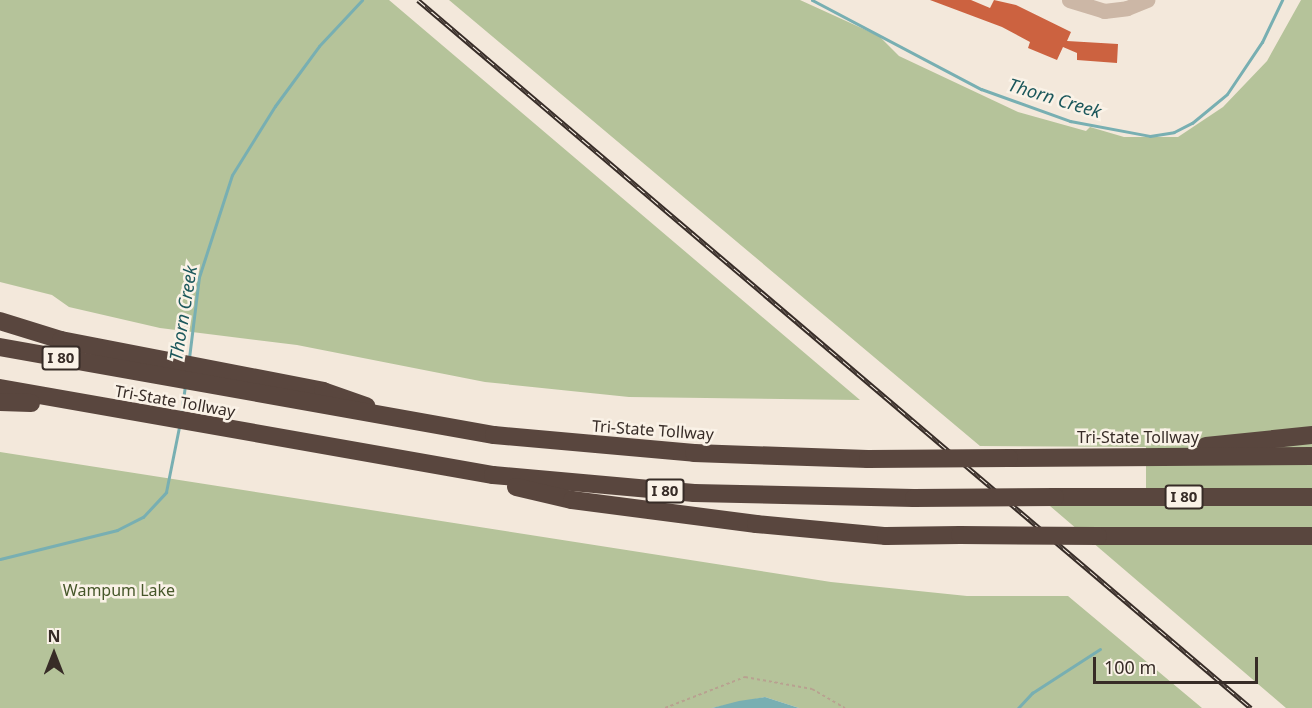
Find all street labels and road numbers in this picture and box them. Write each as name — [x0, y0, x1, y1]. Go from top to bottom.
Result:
road number: I 80 — [42, 346, 80, 370]
street label: Tri-State Tollway — [113, 381, 237, 421]
street label: Tri-State Tollway — [592, 416, 714, 444]
street label: Tri-State Tollway — [1077, 427, 1199, 447]
road number: I 80 — [646, 479, 684, 503]
road number: I 80 — [1164, 485, 1204, 509]

